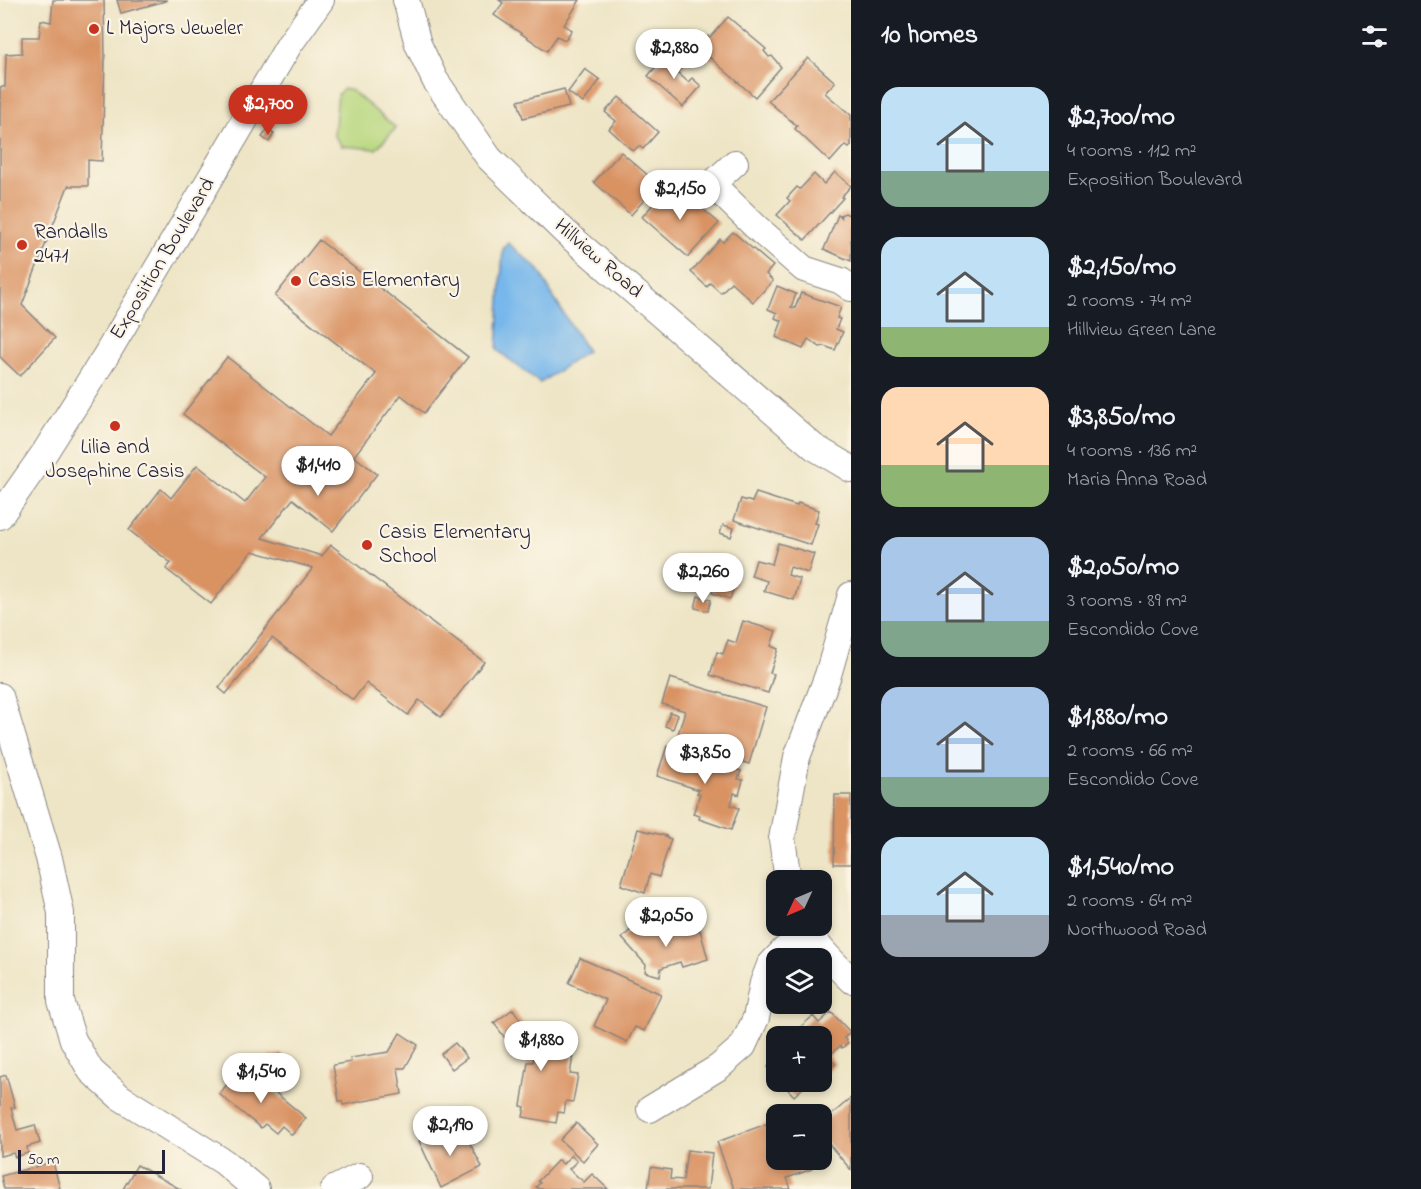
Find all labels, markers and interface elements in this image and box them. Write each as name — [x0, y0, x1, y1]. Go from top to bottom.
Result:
place label: L Majors Jeweler — [106, 14, 243, 44]
text: 10 homes — [881, 17, 978, 55]
icon: filters — [1358, 20, 1391, 53]
marker: L Majors Jeweler — [87, 22, 101, 36]
pin: $2,880 — [625, 29, 723, 80]
text: $2,880 — [649, 34, 699, 63]
pin: $2,700 — [219, 85, 317, 136]
text: $2,700 — [243, 90, 294, 119]
text: $2,700/mo — [1067, 99, 1175, 137]
icon: home — [929, 111, 1001, 183]
text: 4 rooms · 112 m² — [1067, 137, 1196, 166]
text: Exposition Boulevard — [1067, 166, 1242, 195]
pin: $2,150 — [631, 170, 729, 221]
street label: Exposition Boulevard — [103, 172, 223, 346]
text: $2,150 — [654, 175, 706, 204]
street label: Hillview Road — [547, 212, 649, 306]
place label: Randalls 2471 — [34, 218, 108, 272]
marker: Randalls 2471 — [15, 238, 29, 252]
text: $2,150/mo — [1067, 249, 1176, 287]
icon: home — [929, 261, 1001, 333]
place label: Casis Elementary — [308, 266, 460, 298]
marker: Casis Elementary — [289, 274, 303, 288]
text: 2 rooms · 74 m² — [1067, 287, 1192, 316]
text: Hillview Green Lane — [1067, 316, 1216, 345]
text: $3,850/mo — [1067, 399, 1176, 437]
icon: home — [929, 411, 1001, 483]
marker: Lilia and Josephine Casis — [108, 419, 122, 433]
place label: Lilia and Josephine Casis — [46, 433, 184, 487]
text: 4 rooms · 136 m² — [1067, 437, 1197, 466]
pin: $1,410 — [269, 446, 367, 497]
text: $1,410 — [295, 451, 341, 480]
text: Maria Anna Road — [1067, 466, 1207, 495]
place label: Casis Elementary School — [379, 518, 531, 572]
marker: Casis Elementary School — [360, 538, 374, 552]
text: $2,050/mo — [1067, 549, 1179, 587]
pin: $2,260 — [654, 553, 752, 604]
text: $2,260 — [677, 558, 729, 587]
icon: home — [929, 561, 1001, 633]
text: 3 rooms · 89 m² — [1067, 587, 1187, 616]
text: Escondido Cove — [1067, 616, 1199, 645]
text: $1,880/mo — [1067, 699, 1168, 737]
icon: home — [929, 711, 1001, 783]
pin: $3,850 — [656, 734, 754, 785]
text: 2 rooms · 66 m² — [1067, 737, 1193, 766]
text: $3,850 — [679, 739, 731, 768]
text: Escondido Cove — [1067, 766, 1199, 795]
text: $1,540/mo — [1067, 849, 1174, 887]
icon: home — [929, 861, 1001, 933]
north arrow — [766, 870, 832, 936]
map controls — [766, 870, 832, 1170]
text: 2 rooms · 64 m² — [1067, 887, 1192, 916]
pin: $2,050 — [617, 897, 715, 948]
text: $2,050 — [639, 902, 693, 931]
text: Northwood Road — [1067, 916, 1207, 945]
button: layers — [766, 948, 832, 1014]
pin: $1,880 — [492, 1021, 590, 1072]
text: $1,880 — [518, 1026, 564, 1055]
button: + — [766, 1026, 832, 1092]
pin: $1,540 — [212, 1053, 310, 1104]
text: $1,540 — [236, 1058, 286, 1087]
button: − — [766, 1104, 832, 1170]
pin: $2,190 — [401, 1106, 499, 1157]
text: $2,190 — [427, 1111, 473, 1140]
scale bar — [18, 1147, 165, 1174]
text: 50 m — [27, 1148, 59, 1172]

